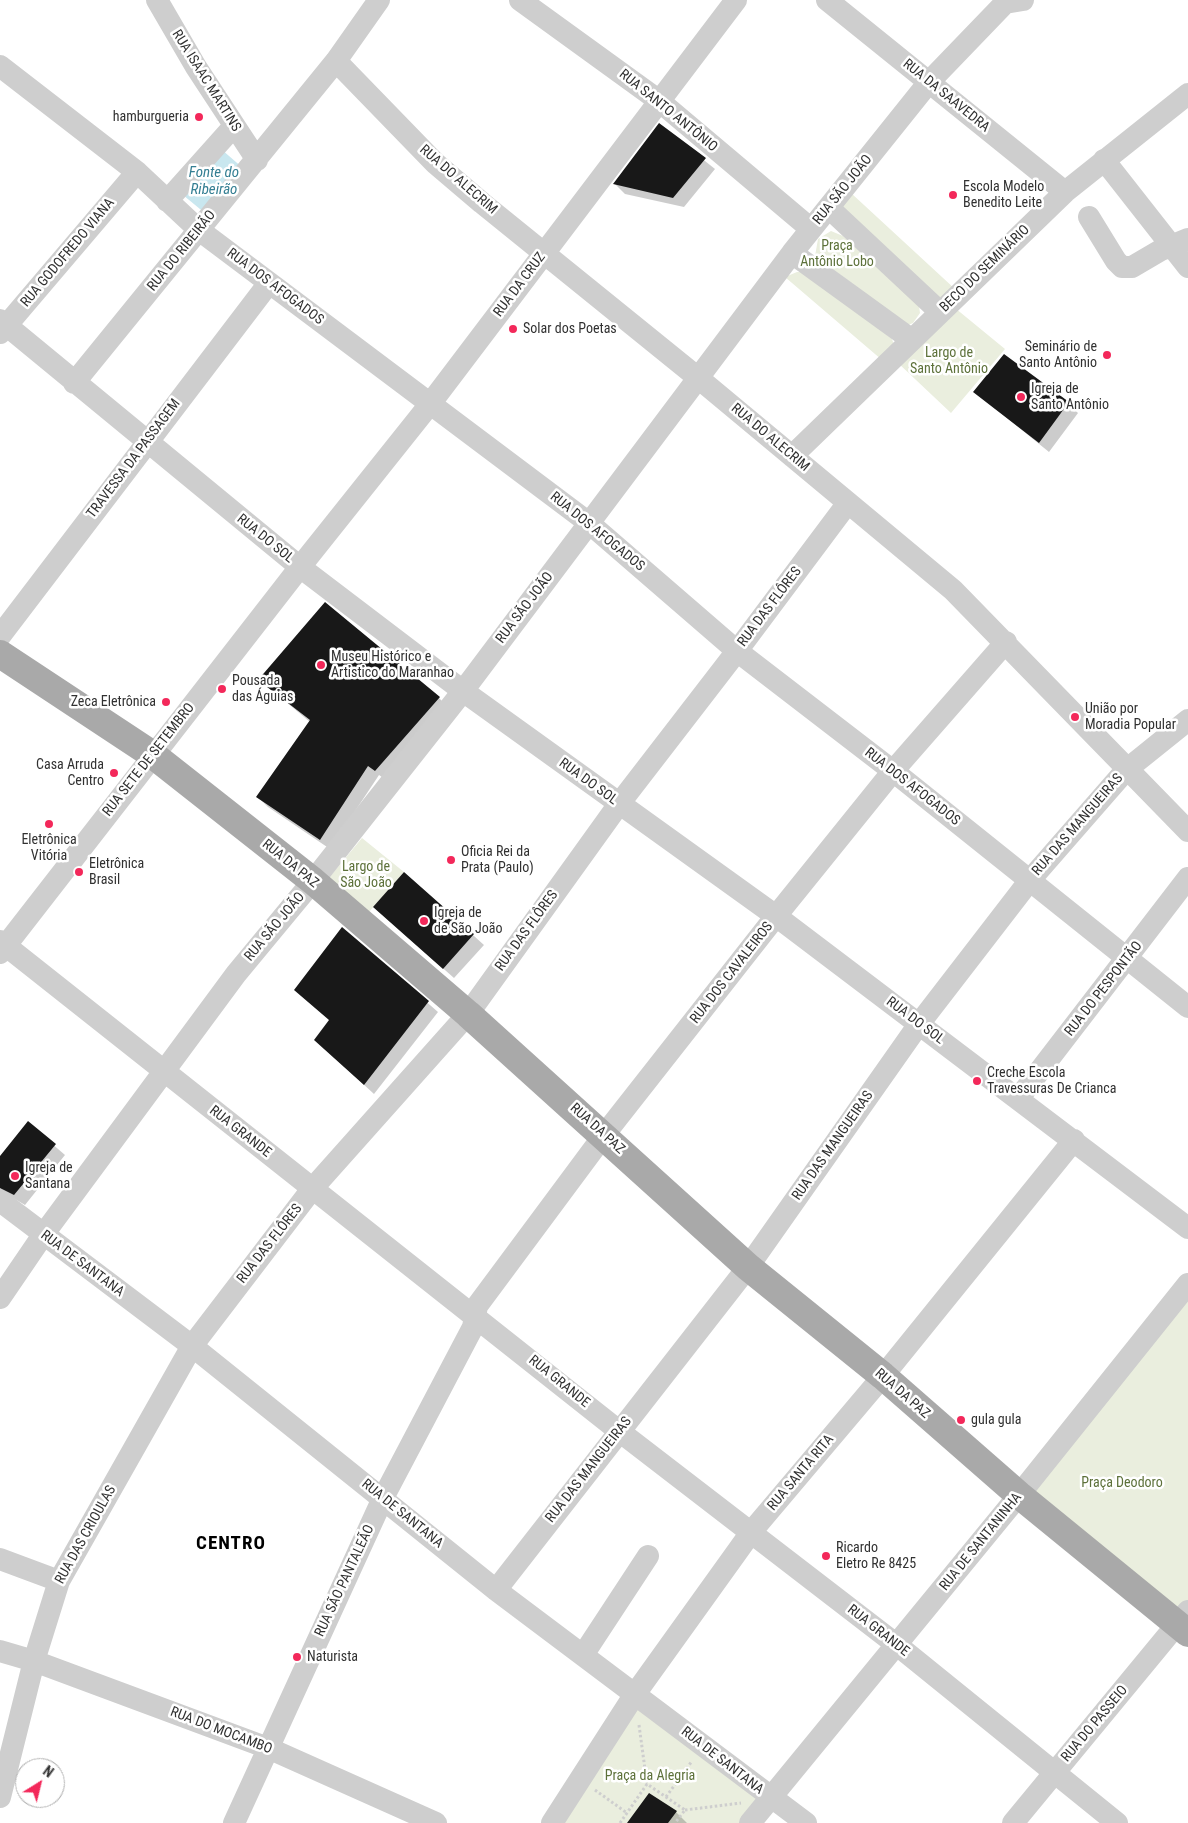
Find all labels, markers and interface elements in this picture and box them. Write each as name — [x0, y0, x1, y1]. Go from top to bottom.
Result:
street label: RUA ISAAC MARTINS — [168, 27, 244, 135]
street label: RUA DA SAAVEDRA — [899, 56, 993, 136]
street label: RUA SANTO ANTÔNIO — [615, 66, 721, 156]
place label: hamburgueria — [113, 109, 189, 125]
marker: hamburgueria — [193, 111, 205, 123]
street label: RUA DO ALECRIM — [416, 142, 500, 218]
street label: RUA SÃO JOÃO — [810, 152, 876, 228]
water label: Fonte do Ribeirão — [189, 164, 239, 199]
place label: Escola Modelo Benedito Leite — [963, 179, 1044, 212]
marker: Escola Modelo Benedito Leite — [947, 189, 959, 201]
street label: RUA GODOFREDO VIANA — [18, 195, 118, 311]
street label: RUA DO RIBEIRÃO — [144, 207, 220, 295]
street label: BECO DO SEMINÁRIO — [937, 222, 1033, 316]
park label: Praça Antônio Lobo — [800, 238, 874, 270]
street label: RUA DOS AFOGADOS — [223, 245, 327, 329]
street label: RUA DA CRUZ — [490, 250, 550, 320]
place label: Solar dos Poetas — [523, 321, 617, 337]
marker: Solar dos Poetas — [507, 323, 519, 335]
place label: Seminário de Santo Antônio — [1019, 339, 1097, 372]
park label: Largo de Santo Antônio — [910, 345, 988, 378]
marker: Seminário de Santo Antônio — [1101, 349, 1113, 361]
place label: Igreja de Santo Antônio — [1031, 381, 1109, 414]
marker: Igreja de Santo Antônio — [1015, 391, 1027, 403]
street label: TRAVESSA DA PASSAGEM — [84, 396, 184, 522]
street label: RUA DO ALECRIM — [727, 400, 813, 476]
street label: RUA DOS AFOGADOS — [546, 489, 648, 575]
street label: RUA DO SOL — [233, 511, 297, 567]
street label: RUA DAS FLÔRES — [734, 564, 806, 650]
street label: RUA SÃO JOÃO — [493, 569, 557, 647]
place label: Museu Histórico e Artistico do Maranhao — [331, 649, 454, 682]
marker: Museu Histórico e Artistico do Maranhao — [315, 659, 327, 671]
place label: Pousada das Águias — [232, 673, 293, 706]
marker: Pousada das Águias — [216, 683, 228, 695]
place label: Zeca Eletrônica — [71, 694, 156, 710]
marker: Zeca Eletrônica — [160, 696, 172, 708]
street label: RUA SETE DE SETEMBRO — [100, 700, 198, 820]
place label: União por Moradia Popular — [1085, 701, 1176, 734]
marker: União por Moradia Popular — [1069, 711, 1081, 723]
street label: RUA DOS AFOGADOS — [861, 745, 963, 829]
street label: RUA DO SOL — [555, 755, 621, 809]
place label: Casa Arruda Centro — [36, 757, 104, 790]
marker: Casa Arruda Centro — [108, 767, 120, 779]
street label: RUA DAS MANGUEIRAS — [1029, 771, 1127, 879]
marker: Eletrônica Vitória — [43, 818, 55, 830]
place label: Eletrônica Vitória — [21, 832, 77, 864]
street label: RUA DA PAZ — [258, 836, 322, 892]
place label: Oficia Rei da Prata (Paulo) — [461, 844, 534, 876]
marker: Oficia Rei da Prata (Paulo) — [445, 854, 457, 866]
place label: Eletrônica Brasil — [89, 856, 144, 889]
park label: Largo de São João — [340, 859, 392, 892]
marker: Eletrônica Brasil — [73, 866, 85, 878]
street label: RUA DAS FLÔRES — [492, 887, 562, 975]
street label: RUA SÃO JOÃO — [241, 889, 309, 965]
place label: Igreja de de São João — [434, 905, 502, 938]
marker: Igreja de de São João — [418, 915, 430, 927]
street label: RUA DOS CAVALEIROS — [687, 919, 777, 1027]
street label: RUA DO PESPONTÃO — [1062, 938, 1146, 1040]
street label: RUA DO SOL — [883, 994, 947, 1048]
place label: Creche Escola Travessuras De Crianca — [987, 1065, 1117, 1098]
marker: Creche Escola Travessuras De Crianca — [971, 1075, 983, 1087]
street label: RUA DAS MANGUEIRAS — [789, 1088, 877, 1204]
street label: RUA DA PAZ — [566, 1100, 628, 1158]
street label: RUA GRANDE — [206, 1103, 274, 1161]
place label: Igreja de Santana — [25, 1160, 73, 1192]
marker: Igreja de Santana — [9, 1170, 21, 1182]
street label: RUA DAS FLÔRES — [234, 1201, 306, 1287]
street label: RUA DE SANTANA — [37, 1227, 127, 1301]
street label: RUA GRANDE — [525, 1352, 593, 1412]
street label: RUA DA PAZ — [871, 1365, 933, 1423]
place label: gula gula — [971, 1412, 1021, 1428]
street label: RUA DAS MANGUEIRAS — [542, 1414, 636, 1526]
marker: gula gula — [955, 1414, 967, 1426]
street label: RUA SANTA RITA — [764, 1432, 838, 1514]
park label: Praça Deodoro — [1081, 1475, 1163, 1491]
street label: RUA DE SANTANA — [358, 1476, 446, 1552]
street label: RUA DAS CRIOULAS — [52, 1483, 120, 1587]
street label: RUA DE SANTANINHA — [936, 1490, 1026, 1594]
street label: RUA SÃO PANTALEÃO — [312, 1522, 378, 1640]
district label: CENTRO — [195, 1533, 267, 1555]
place label: Ricardo Eletro Re 8425 — [836, 1540, 916, 1572]
marker: Ricardo Eletro Re 8425 — [820, 1550, 832, 1562]
street label: RUA GRANDE — [844, 1602, 912, 1660]
place label: Naturista — [307, 1649, 358, 1665]
marker: Naturista — [291, 1651, 303, 1663]
street label: RUA DO PASSEIO — [1058, 1682, 1132, 1766]
street label: RUA DO MOCAMBO — [168, 1704, 274, 1758]
street label: RUA DE SANTANA — [677, 1724, 767, 1798]
north arrow — [15, 1758, 65, 1808]
text: N — [40, 1763, 56, 1781]
park label: Praça da Alegria — [605, 1768, 695, 1784]

